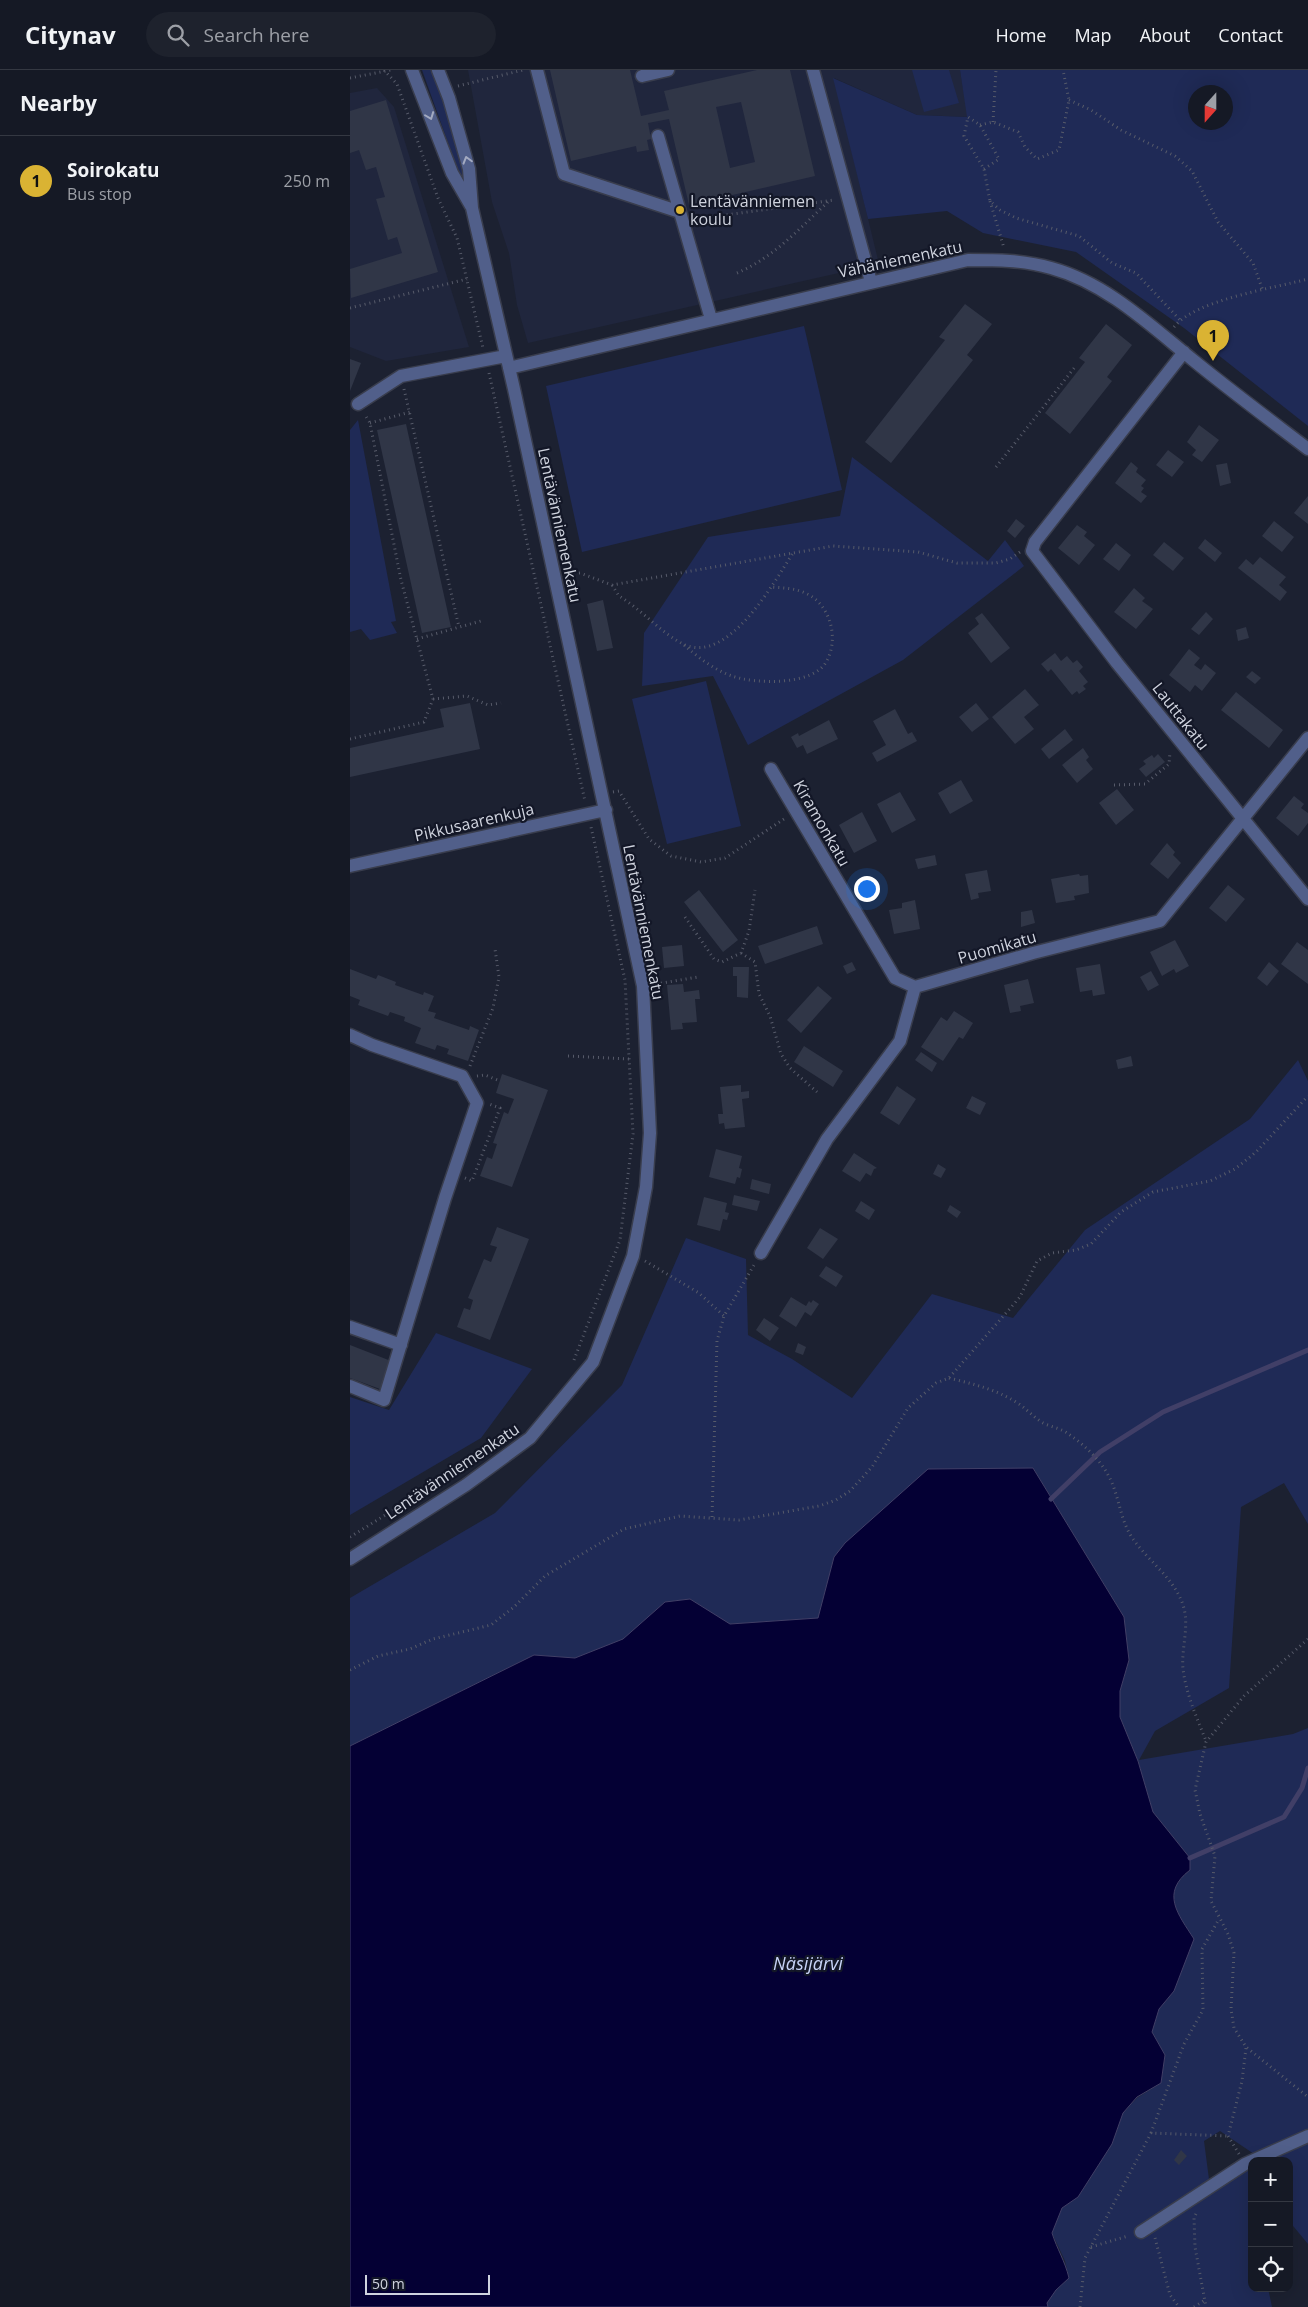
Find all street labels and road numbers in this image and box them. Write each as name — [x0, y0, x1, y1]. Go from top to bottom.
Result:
street label: Vähäniemenkatu — [836, 235, 964, 283]
street label: Lentävänniemenkatu — [533, 446, 587, 604]
street label: Lauttakatu — [1148, 678, 1214, 754]
street label: Kiramonkatu — [788, 776, 856, 870]
street label: Pikkusaarenkuja — [412, 798, 536, 846]
street label: Lentävänniemenkatu — [618, 842, 670, 1002]
street label: Puomikatu — [955, 925, 1039, 969]
street label: Lentävänniemenkatu — [380, 1418, 524, 1524]

